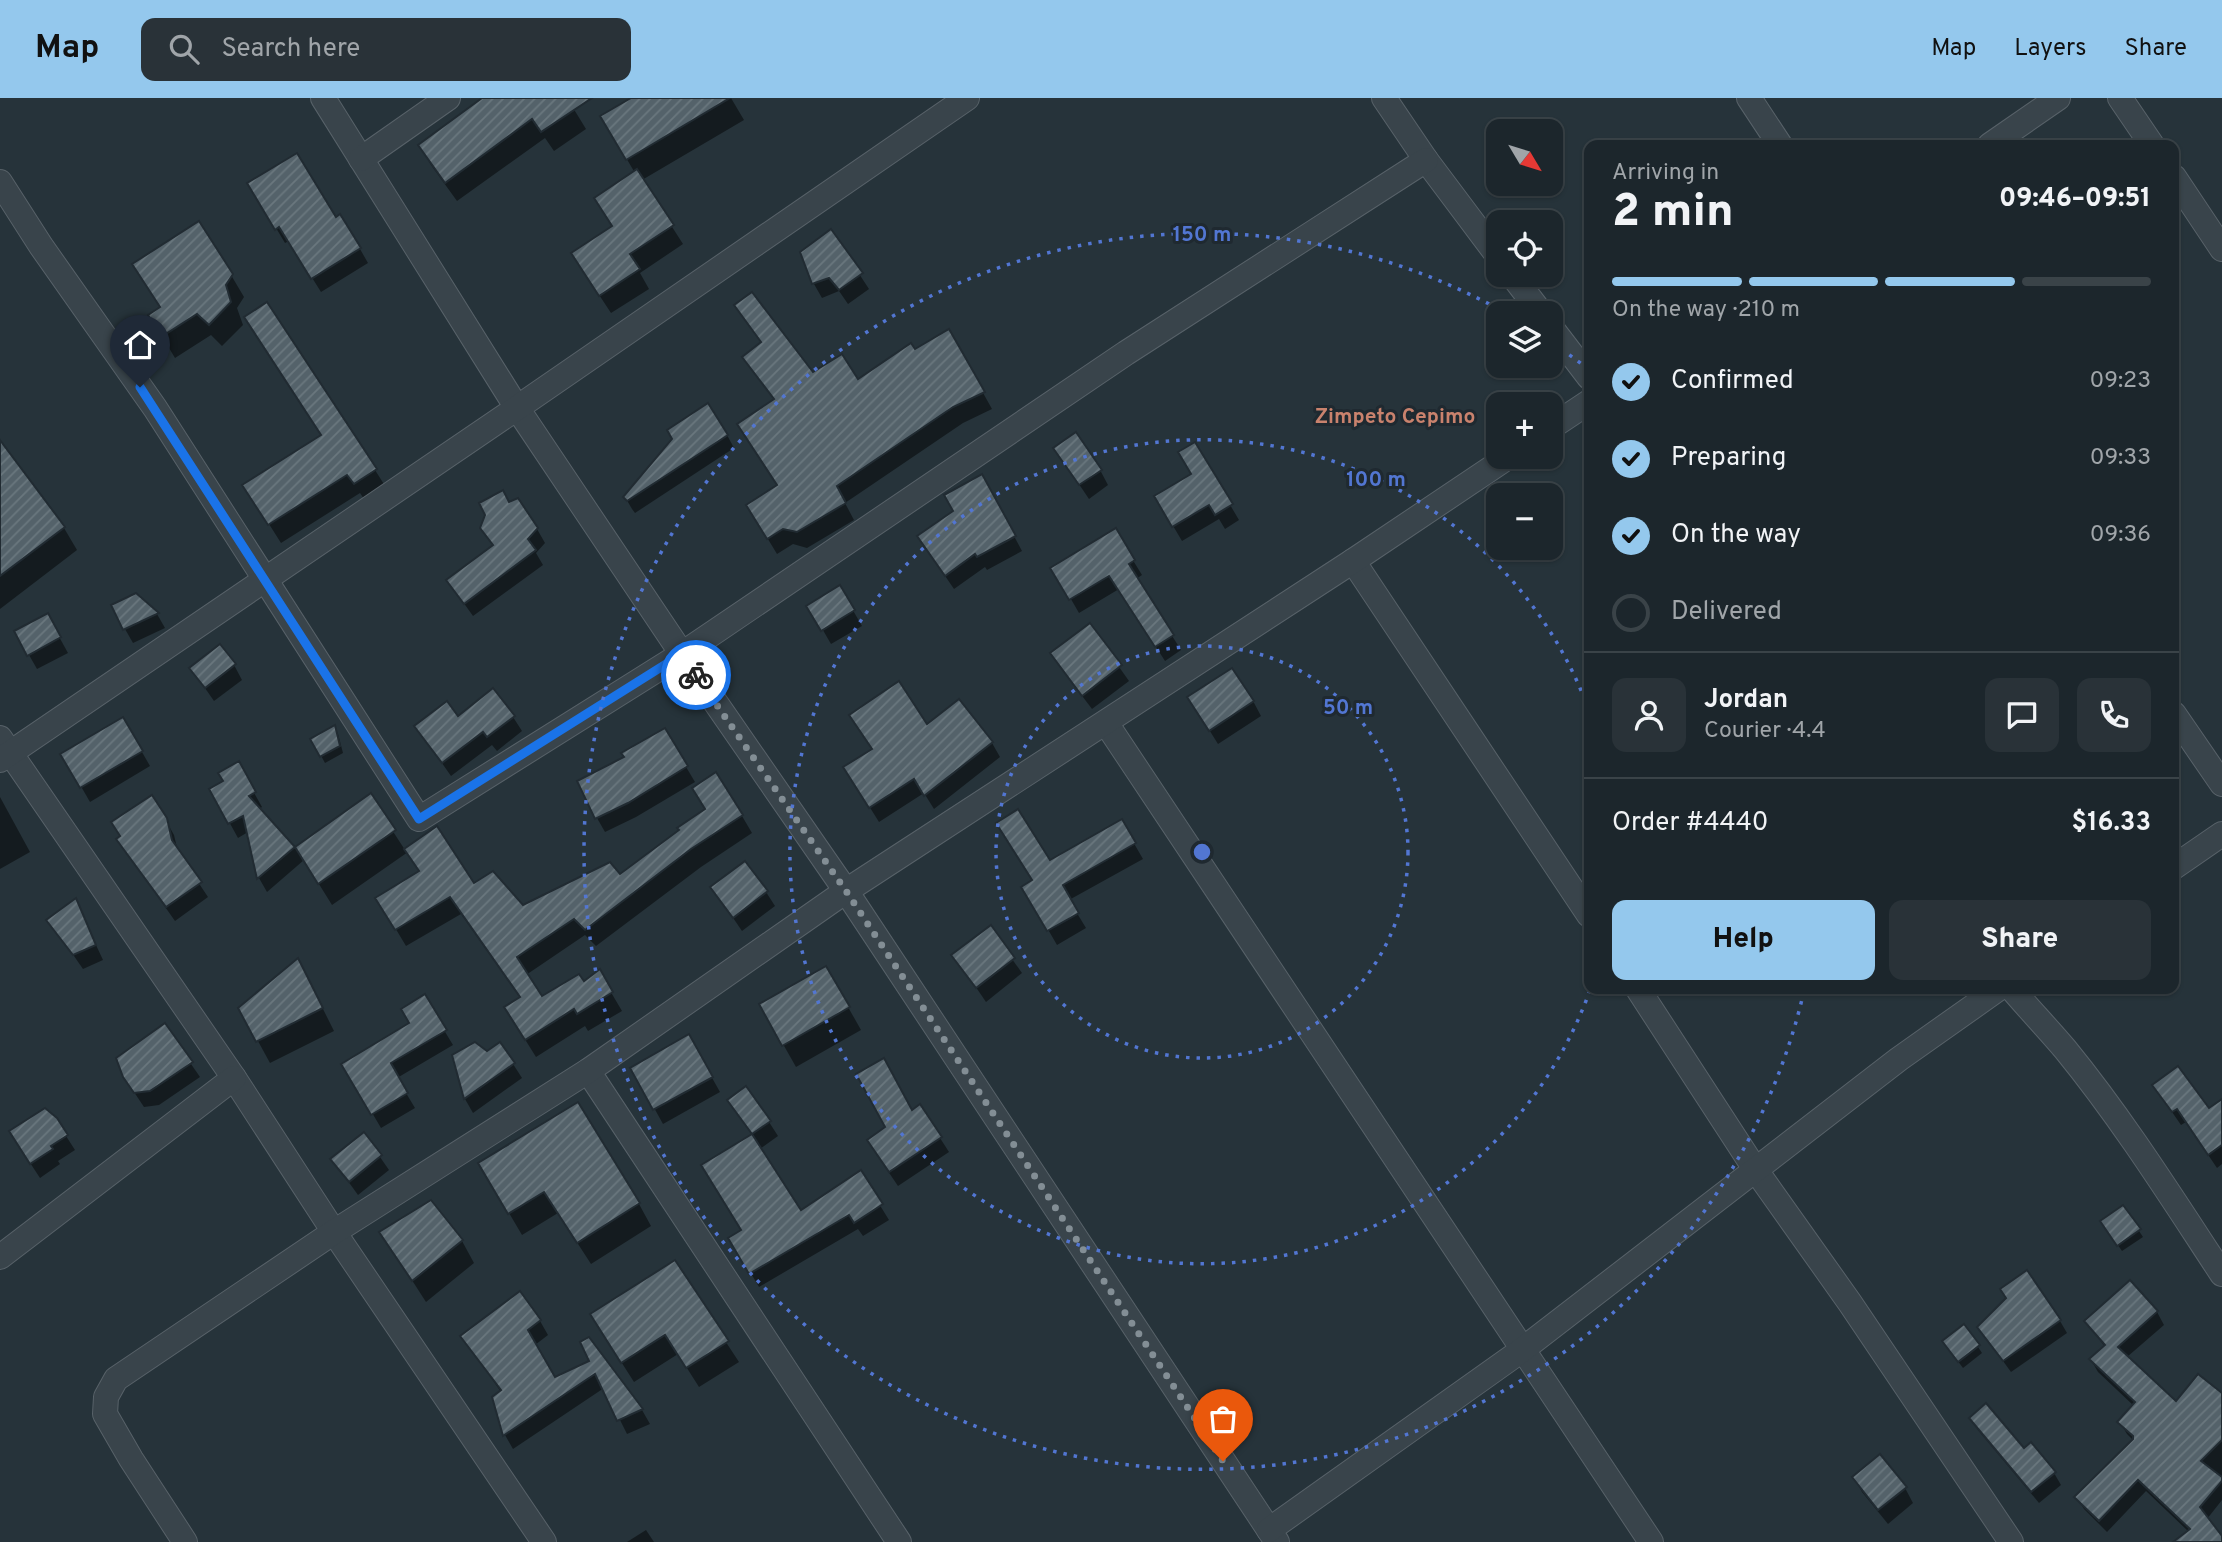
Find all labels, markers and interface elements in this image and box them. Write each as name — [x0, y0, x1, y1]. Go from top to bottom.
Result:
search box — [141, 18, 631, 81]
text: Map — [35, 28, 99, 70]
icon: search — [165, 30, 203, 68]
text: Search here — [221, 33, 360, 66]
text: Map — [1931, 34, 1976, 64]
text: Layers — [2014, 34, 2086, 64]
text: Share — [2124, 34, 2187, 64]
north arrow — [1486, 119, 1563, 196]
map controls — [1486, 119, 1563, 560]
text: Arriving in — [1612, 159, 1719, 188]
text: 09:46–09:51 — [1999, 183, 2151, 216]
text: 2 min — [1612, 184, 1734, 243]
button: locate — [1486, 210, 1563, 287]
text: 150 m — [1173, 222, 1231, 249]
text: On the way · 210 m — [1612, 296, 1800, 325]
button: layers — [1486, 301, 1563, 378]
pin — [110, 315, 170, 387]
icon: home — [121, 326, 159, 364]
icon: check — [1612, 363, 1650, 401]
text: Confirmed — [1671, 365, 1794, 398]
text: 09:23 — [2089, 367, 2151, 396]
button: + — [1486, 392, 1563, 469]
district label: Zimpeto Cepimo — [1315, 404, 1475, 431]
icon: check — [1612, 440, 1650, 478]
text: Preparing — [1671, 442, 1786, 475]
text: 09:33 — [2090, 444, 2151, 473]
text: 100 m — [1346, 467, 1406, 494]
button: − — [1486, 483, 1563, 560]
icon: check — [1612, 517, 1650, 555]
text: On the way — [1671, 519, 1801, 552]
text: 09:36 — [2090, 521, 2151, 550]
text: Delivered — [1671, 596, 1782, 629]
courier — [661, 640, 731, 710]
icon: bike — [677, 656, 715, 694]
button: person — [1612, 678, 1686, 752]
button: chat — [1985, 678, 2059, 752]
button: phone — [2077, 678, 2151, 752]
text: Jordan — [1704, 684, 1788, 717]
text: 50 m — [1323, 695, 1373, 722]
text: Courier · 4.4 — [1704, 717, 1826, 746]
text: Order #4440 — [1612, 807, 1769, 840]
text: $16.33 — [2071, 807, 2151, 840]
centre of rings — [1190, 840, 1214, 864]
button: Help — [1612, 900, 1875, 980]
button: Share — [1889, 900, 2151, 980]
pin — [1193, 1389, 1253, 1461]
icon: bag — [1204, 1400, 1242, 1438]

